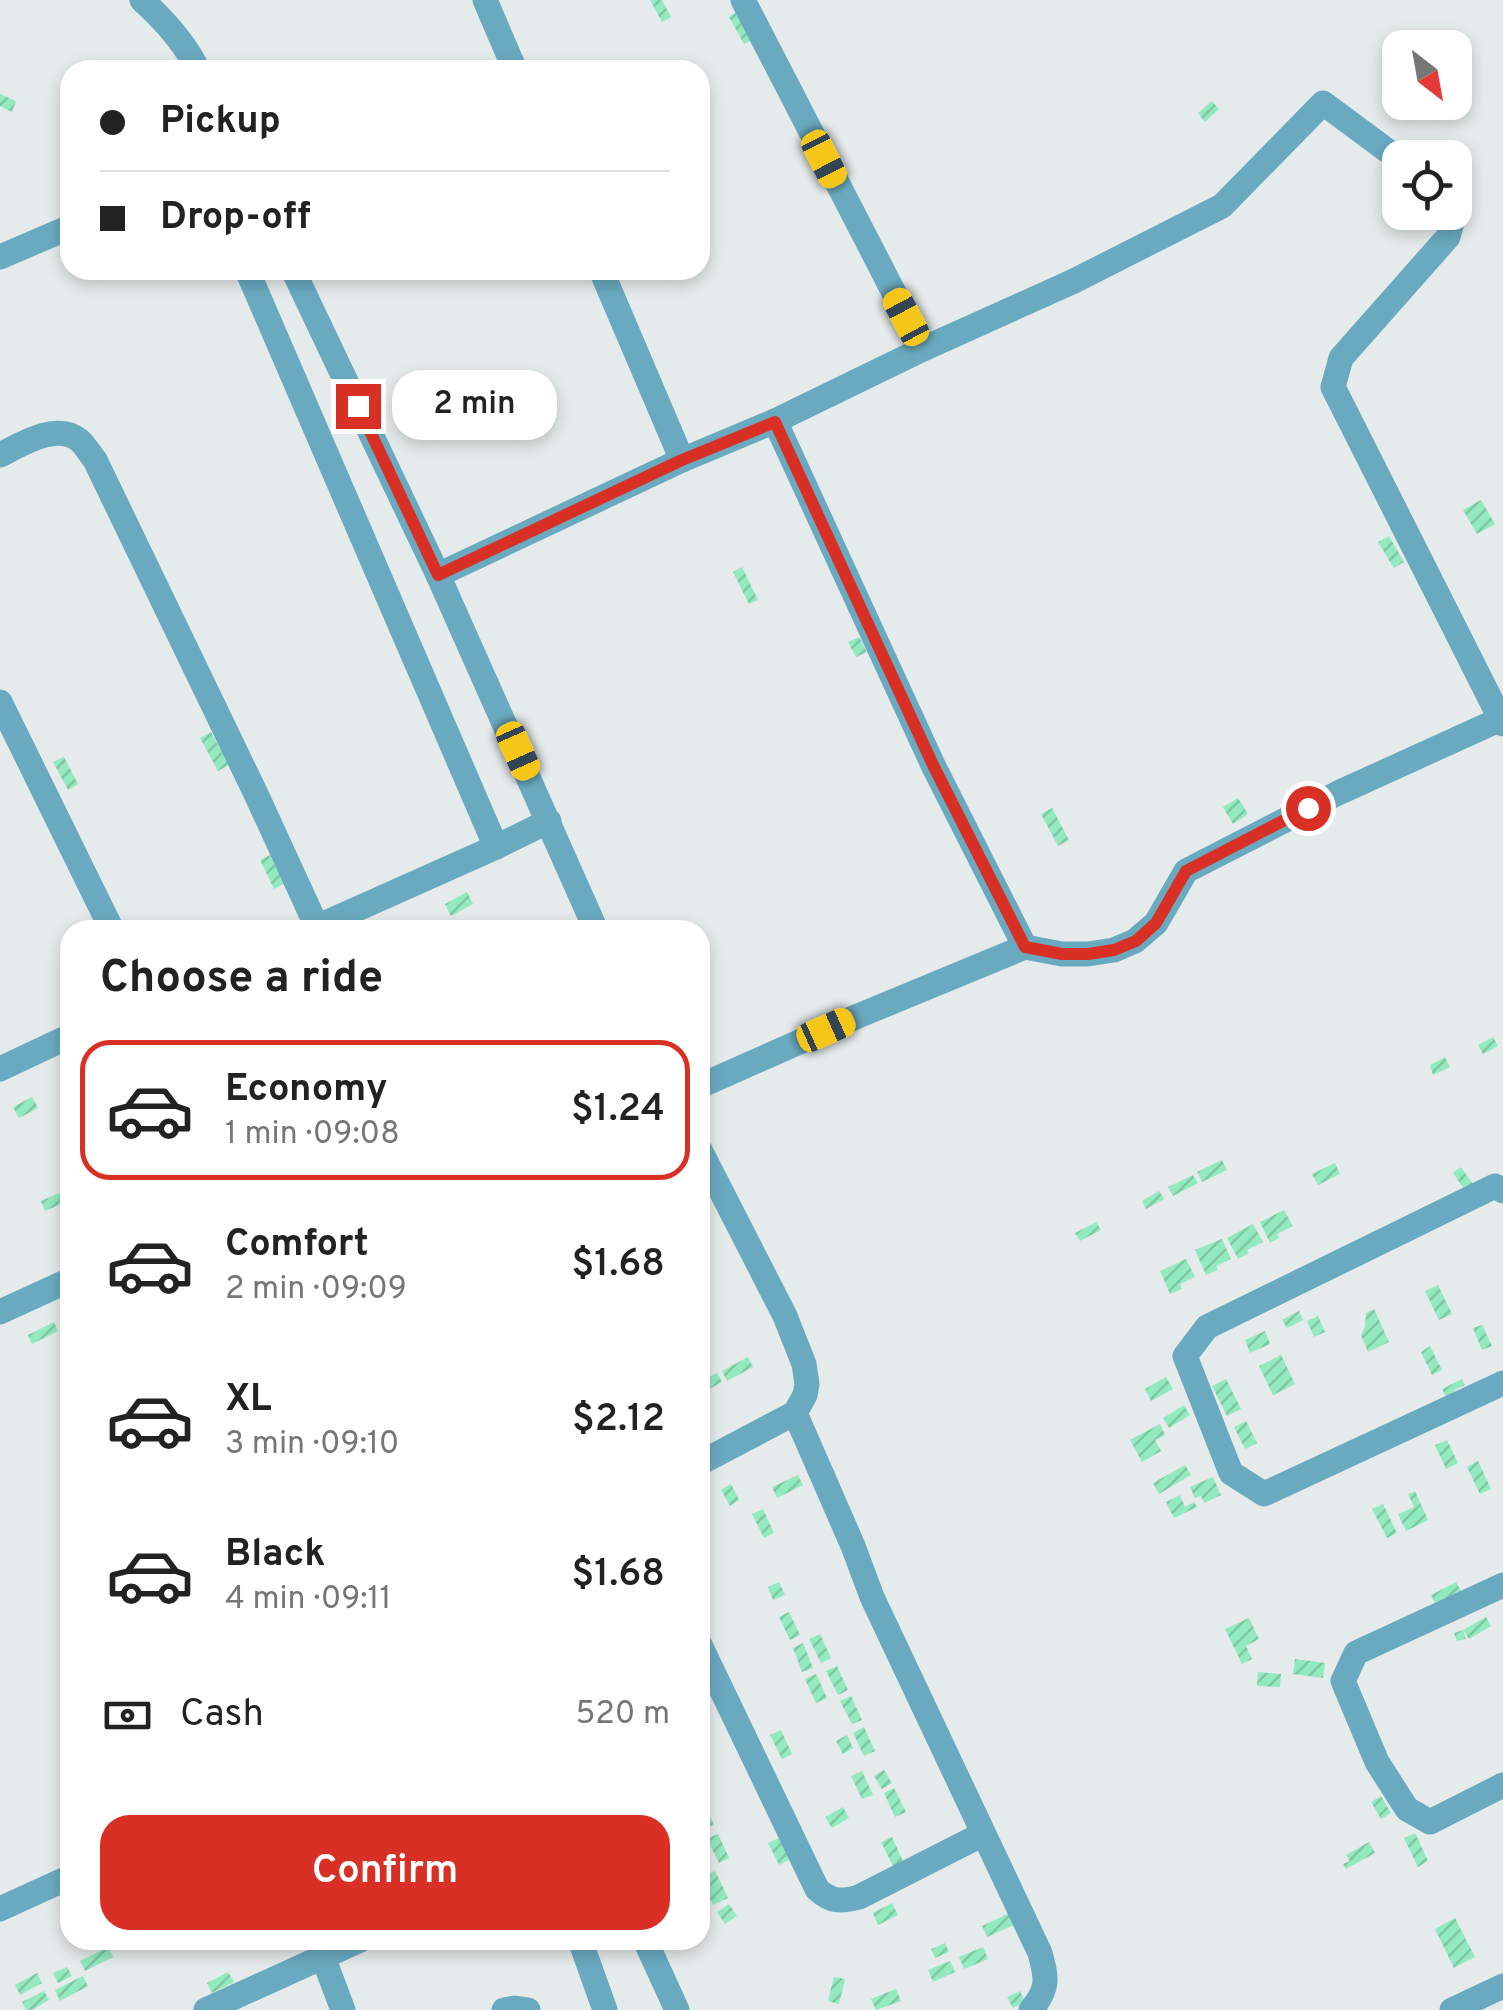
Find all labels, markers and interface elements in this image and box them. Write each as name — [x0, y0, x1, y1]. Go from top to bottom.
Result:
north arrow — [1382, 30, 1472, 120]
map controls — [1382, 30, 1472, 230]
text: Pickup — [160, 98, 281, 147]
car — [797, 125, 851, 193]
button: locate — [1382, 140, 1472, 230]
text: Drop-off — [160, 194, 311, 243]
car — [879, 283, 933, 351]
callout: 2 min — [393, 371, 558, 441]
route end — [336, 384, 381, 429]
text: 2 min — [433, 385, 516, 425]
car — [492, 717, 544, 785]
route start — [1286, 786, 1331, 831]
text: Choose a ride — [100, 951, 383, 1008]
car — [792, 1004, 860, 1056]
icon: car — [105, 1065, 195, 1155]
text: Economy — [225, 1066, 387, 1115]
text: $1.24 — [571, 1086, 665, 1135]
text: 1 min · 09:08 — [225, 1115, 400, 1155]
icon: car — [105, 1220, 195, 1310]
text: Comfort — [225, 1221, 369, 1270]
text: $1.68 — [572, 1241, 665, 1290]
text: 2 min · 09:09 — [225, 1270, 407, 1310]
icon: car — [105, 1375, 195, 1465]
text: XL — [225, 1376, 272, 1425]
text: $2.12 — [572, 1396, 665, 1445]
text: 3 min · 09:10 — [225, 1425, 399, 1465]
icon: car — [105, 1530, 195, 1620]
text: Black — [225, 1531, 325, 1580]
text: $1.68 — [572, 1551, 665, 1600]
text: 4 min · 09:11 — [225, 1580, 391, 1620]
icon: cash — [100, 1688, 155, 1743]
text: Cash — [180, 1691, 264, 1740]
text: 520 m — [576, 1695, 670, 1735]
button: Confirm — [100, 1815, 670, 1930]

